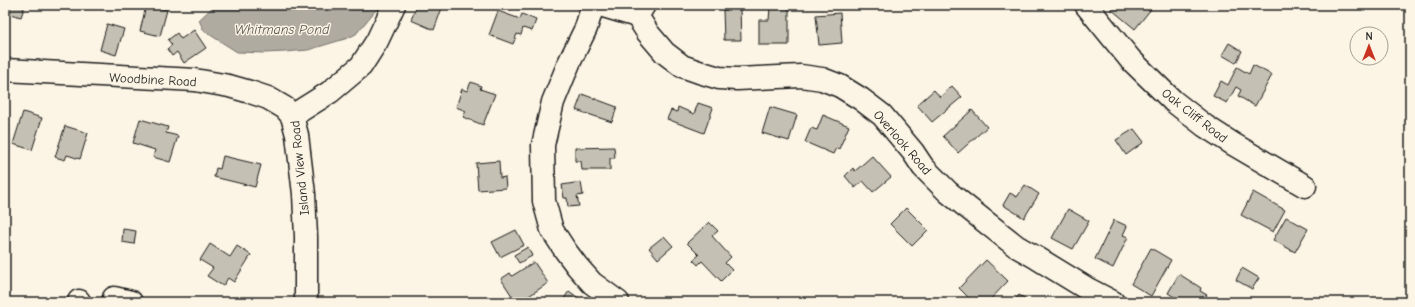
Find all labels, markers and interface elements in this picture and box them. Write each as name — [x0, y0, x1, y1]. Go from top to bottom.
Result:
water label: Whitmans Pond — [235, 21, 330, 38]
north arrow — [1349, 26, 1389, 66]
text: N — [1365, 30, 1373, 43]
street label: Woodbine Road — [109, 70, 197, 89]
street label: Oak Cliff Road — [1159, 85, 1230, 146]
street label: Overlook Road — [871, 107, 935, 178]
street label: Island View Road — [287, 120, 312, 216]

